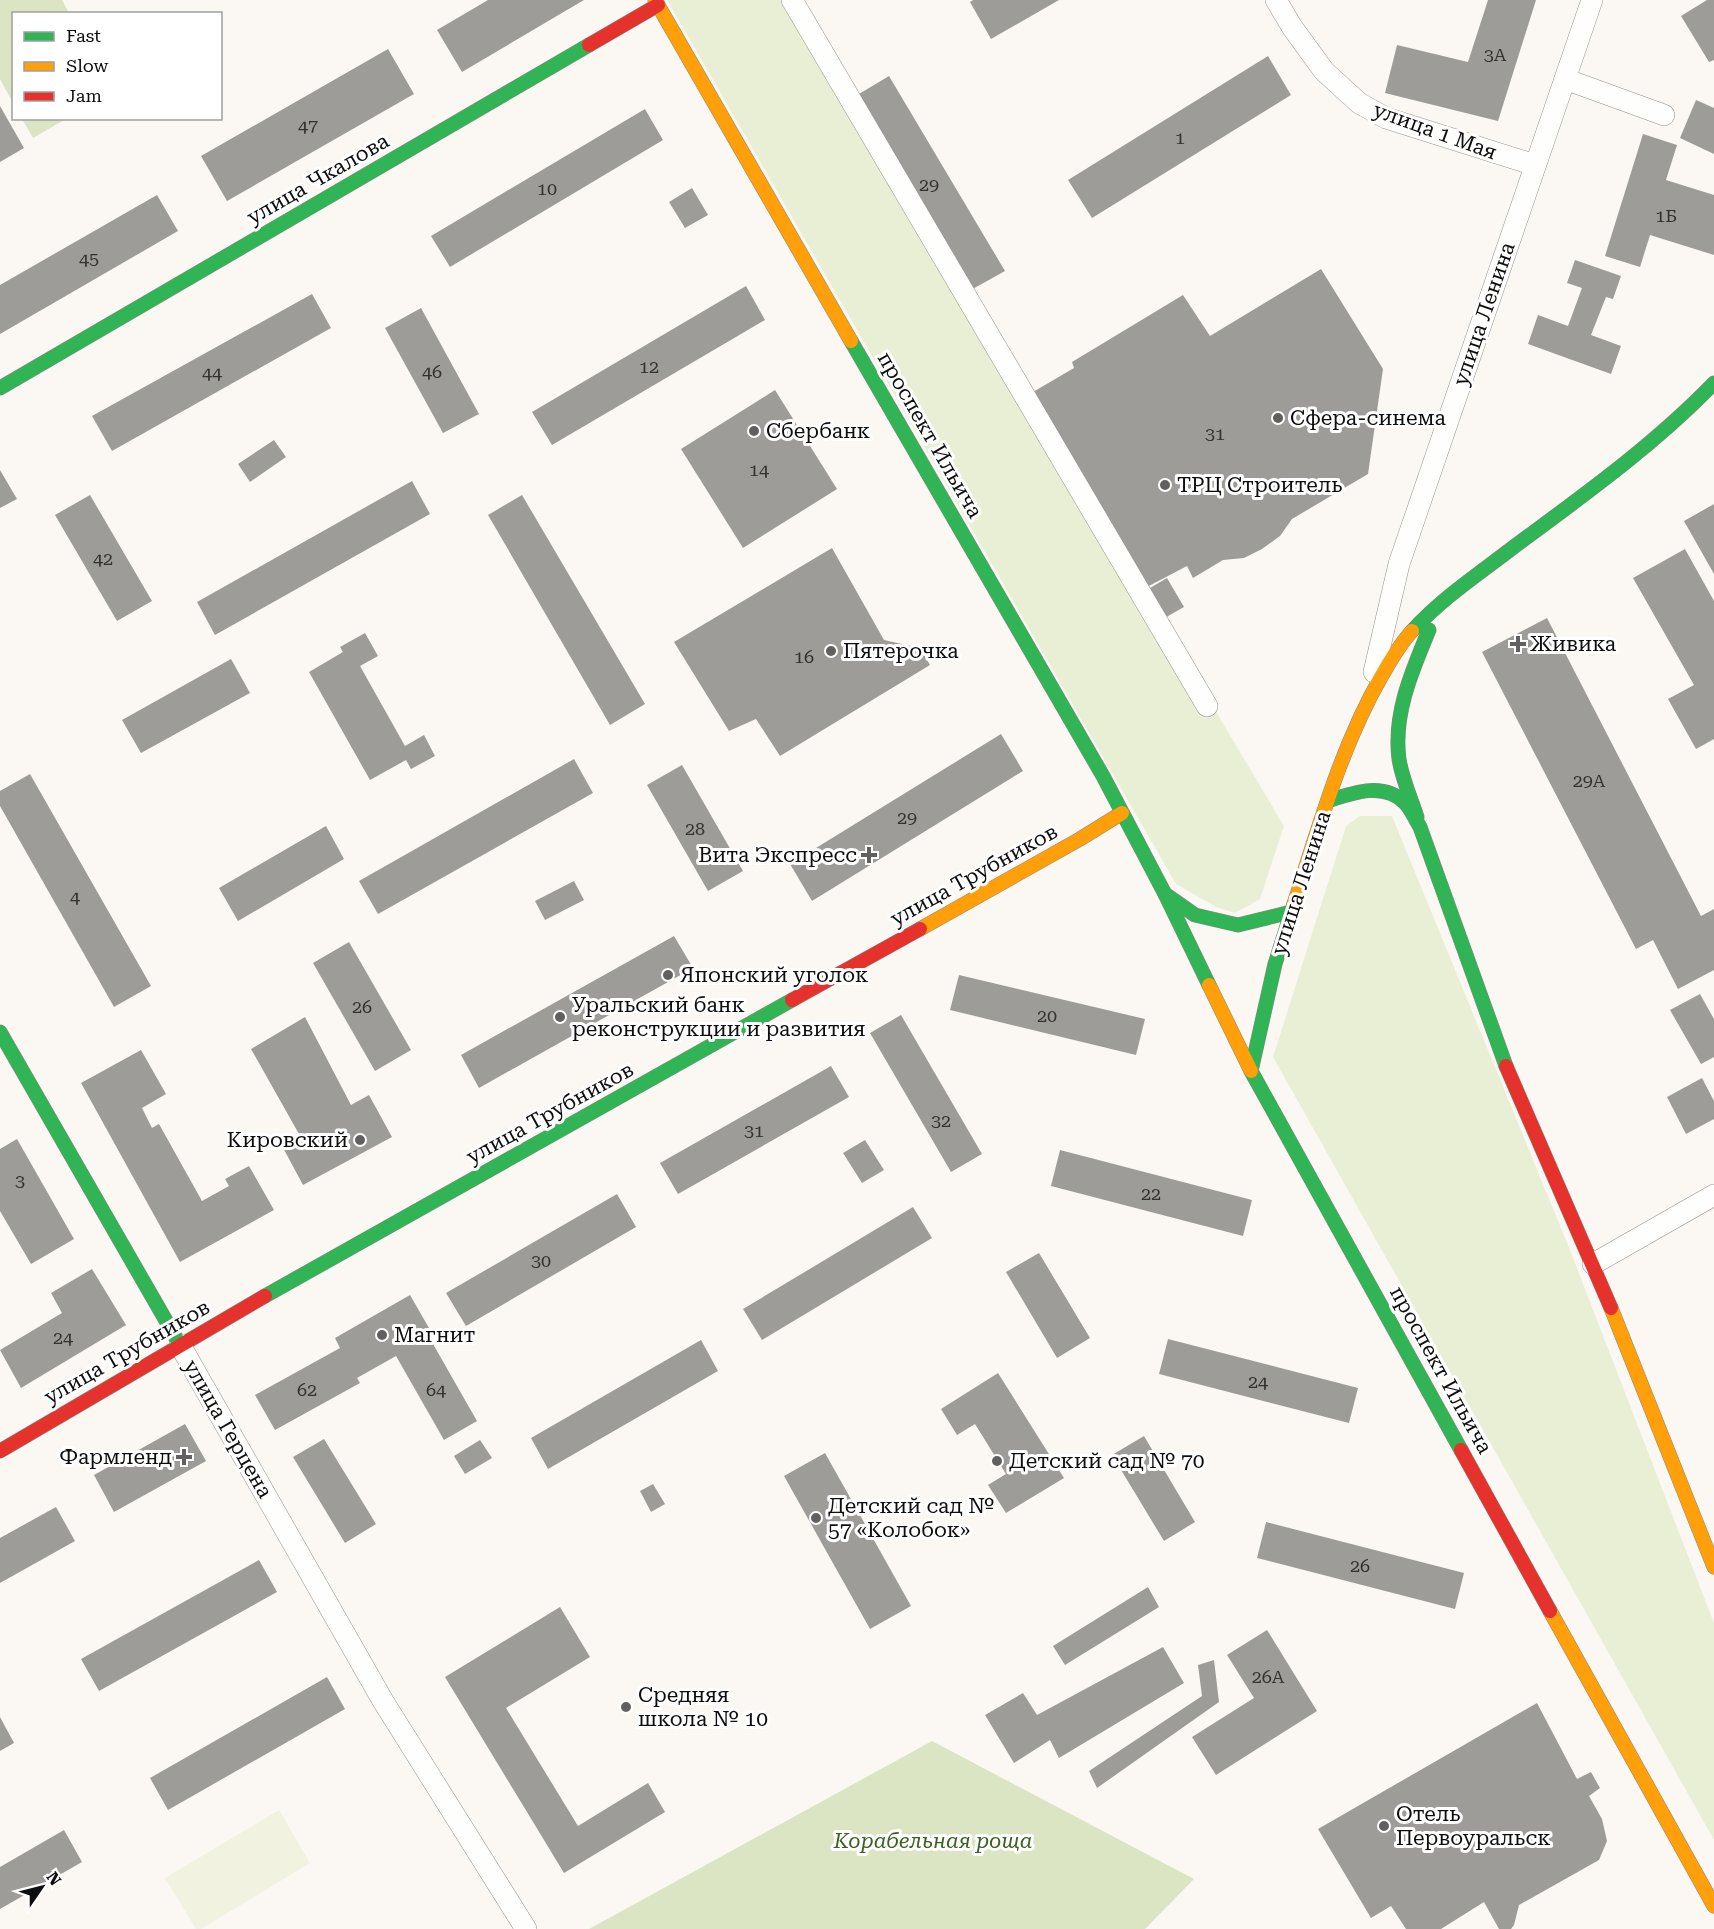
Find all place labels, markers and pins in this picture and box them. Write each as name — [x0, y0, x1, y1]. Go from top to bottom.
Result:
place label: Сфера-синема — [1290, 406, 1447, 430]
marker: Сфера-синема — [1271, 411, 1285, 425]
place label: Сбербанк — [766, 419, 870, 443]
marker: Сбербанк — [747, 424, 761, 438]
place label: ТРЦ Строитель — [1177, 473, 1342, 497]
marker: ТРЦ Строитель — [1158, 478, 1172, 492]
place label: Живика — [1530, 632, 1617, 656]
marker: Живика — [1511, 637, 1525, 651]
place label: Пятерочка — [843, 639, 959, 663]
marker: Пятерочка — [824, 644, 838, 658]
place label: Вита Экспресс — [698, 843, 857, 867]
marker: Вита Экспресс — [862, 848, 876, 862]
place label: Японский уголок — [680, 963, 868, 987]
marker: Японский уголок — [661, 968, 675, 982]
place label: Уральский банк реконструкции и развития — [572, 993, 866, 1041]
marker: Уральский банк реконструкции и развития — [553, 1010, 567, 1024]
place label: Кировский — [227, 1128, 348, 1152]
marker: Кировский — [353, 1133, 367, 1147]
place label: Магнит — [394, 1323, 476, 1347]
marker: Магнит — [375, 1328, 389, 1342]
place label: Фармленд — [60, 1445, 172, 1469]
place label: Детский сад № 70 — [1009, 1449, 1205, 1473]
marker: Фармленд — [177, 1450, 191, 1464]
marker: Детский сад № 70 — [990, 1454, 1004, 1468]
place label: Детский сад № 57 «Колобок» — [828, 1494, 995, 1542]
marker: Детский сад № 57 «Колобок» — [809, 1511, 823, 1525]
place label: Средняя школа № 10 — [638, 1683, 768, 1731]
marker: Средняя школа № 10 — [619, 1700, 633, 1714]
place label: Отель Первоуральск — [1396, 1802, 1551, 1850]
marker: Отель Первоуральск — [1377, 1819, 1391, 1833]

